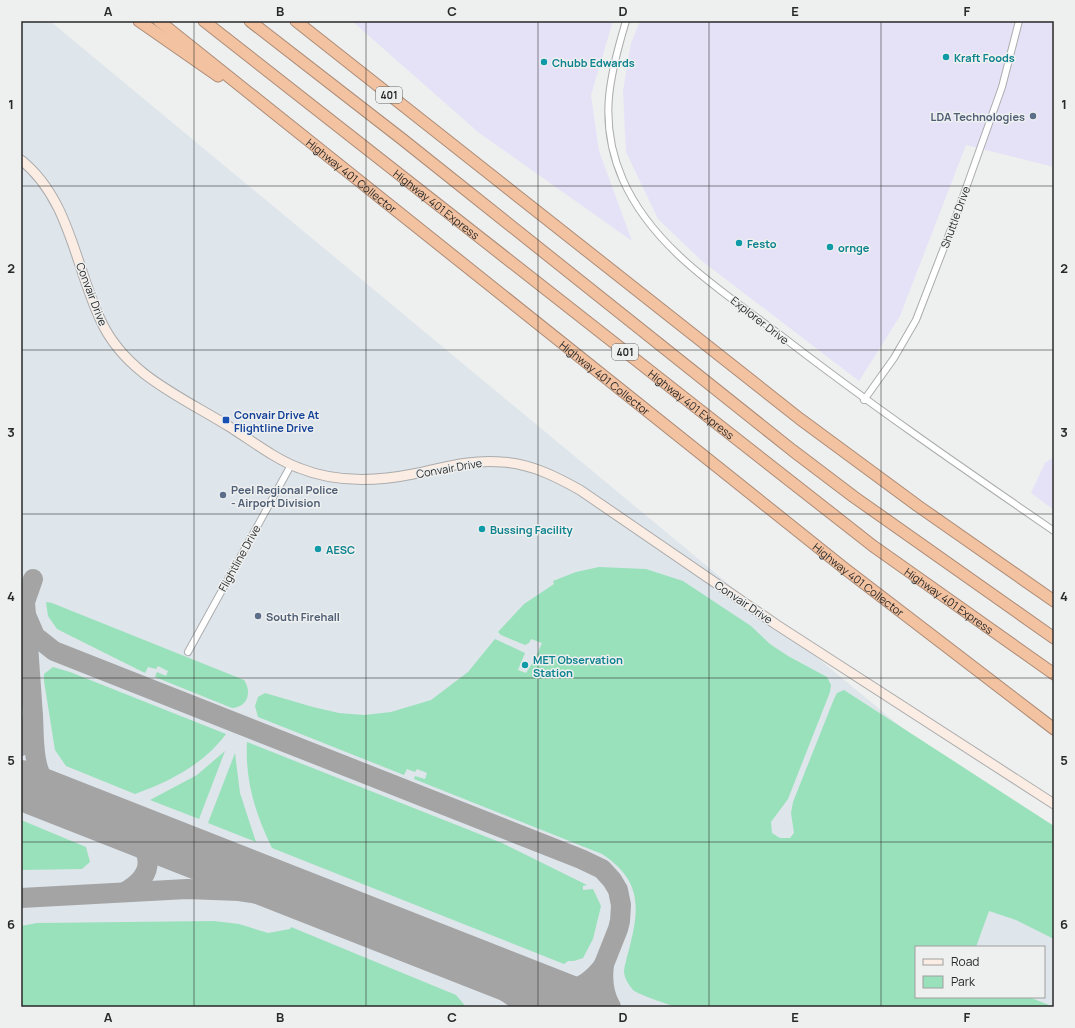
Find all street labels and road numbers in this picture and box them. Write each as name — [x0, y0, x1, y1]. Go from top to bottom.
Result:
road number: 401 — [376, 87, 402, 103]
street label: Highway 401 Collector — [304, 134, 400, 216]
street label: Highway 401 Express — [391, 165, 483, 242]
street label: Shuttle Drive — [937, 183, 973, 250]
street label: Convair Drive — [73, 260, 111, 328]
street label: Explorer Drive — [728, 293, 793, 348]
street label: Highway 401 Collector — [557, 337, 653, 418]
road number: 401 — [612, 344, 638, 360]
street label: Highway 401 Express — [646, 365, 738, 442]
street label: Convair Drive — [415, 455, 484, 481]
street label: Flightline Drive — [214, 521, 264, 594]
street label: Highway 401 Collector — [810, 539, 907, 619]
street label: Highway 401 Express — [902, 564, 997, 637]
street label: Convair Drive — [712, 577, 776, 627]

